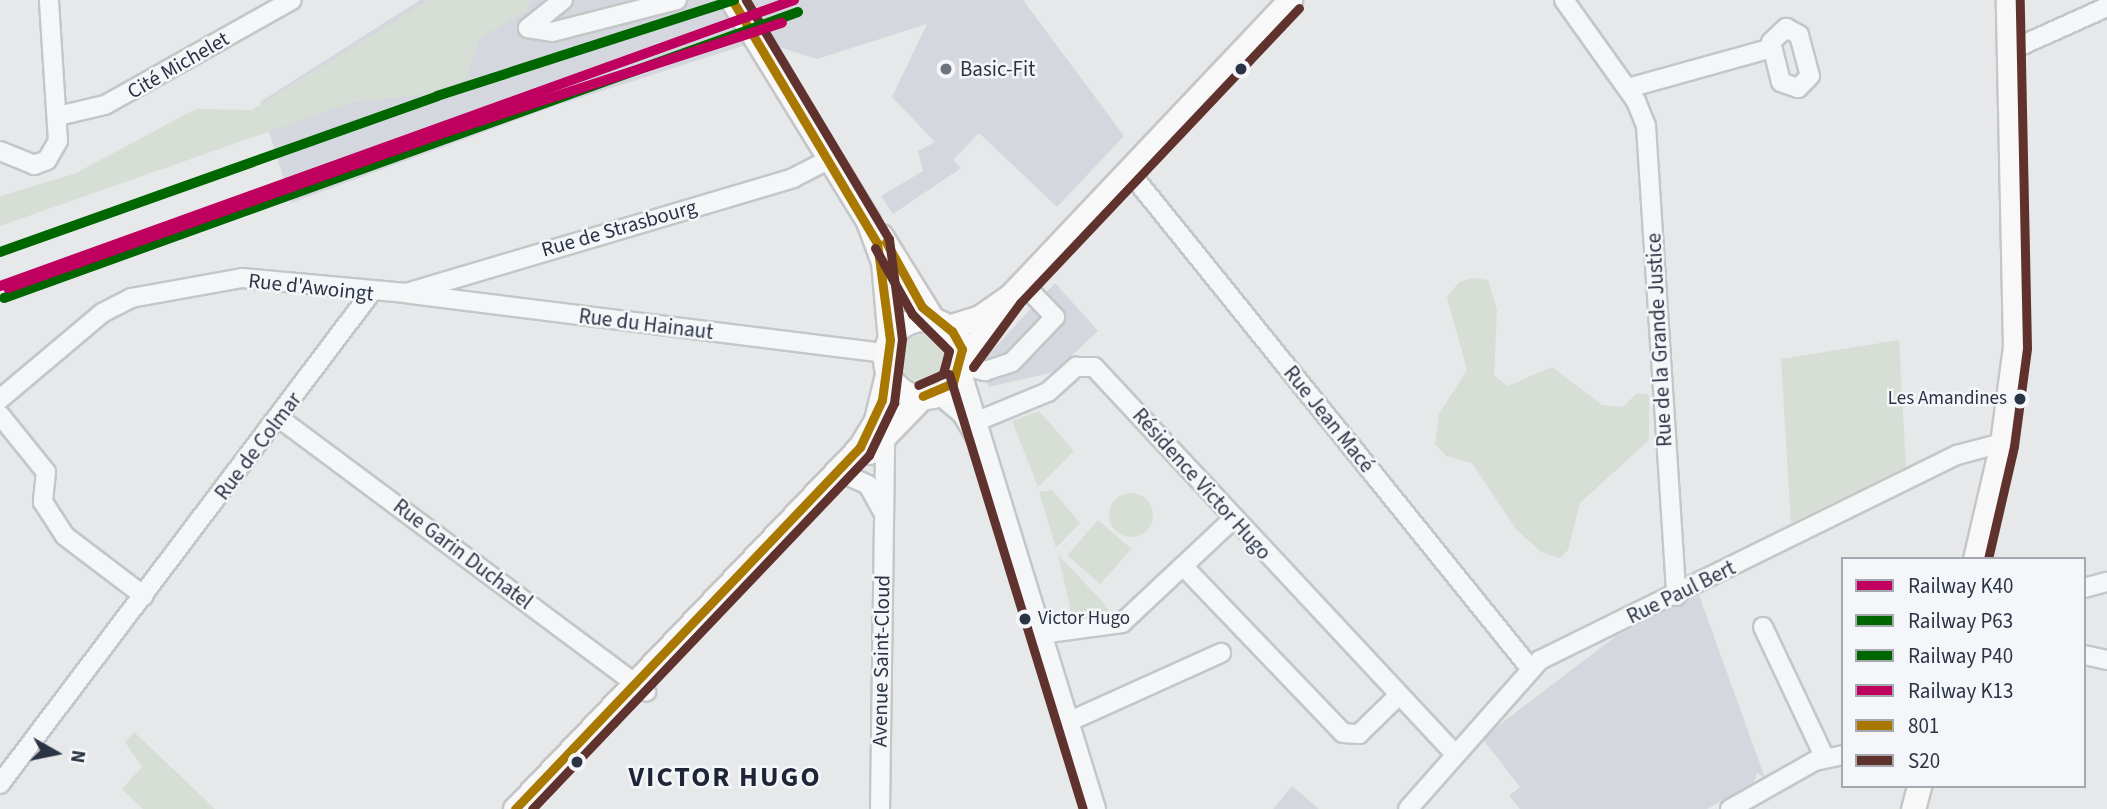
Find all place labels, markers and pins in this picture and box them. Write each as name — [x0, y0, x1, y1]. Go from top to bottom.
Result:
place label: Basic-Fit — [960, 56, 1035, 82]
marker: Basic-Fit — [938, 61, 954, 77]
unlabelled marker — [1234, 62, 1248, 76]
place label: Les Amandines — [1888, 388, 2007, 410]
marker: Les Amandines — [2013, 392, 2027, 406]
place label: Victor Hugo — [1038, 608, 1130, 630]
marker: Victor Hugo — [1018, 612, 1032, 626]
unlabelled marker — [570, 755, 584, 769]

